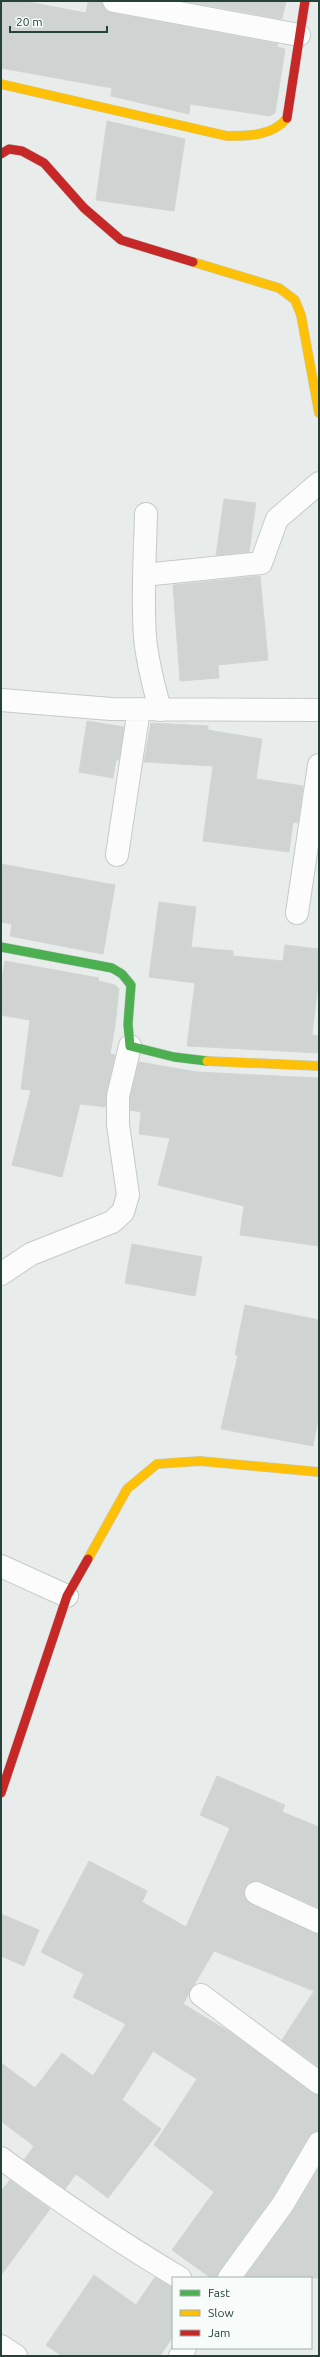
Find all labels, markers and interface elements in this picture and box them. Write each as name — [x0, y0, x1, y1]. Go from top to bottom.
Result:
scale bar — [10, 8, 107, 34]
text: 20 m — [16, 15, 43, 28]
legend — [172, 2277, 312, 2349]
text: Fast — [208, 2286, 230, 2299]
text: Slow — [208, 2306, 234, 2319]
text: Jam — [208, 2326, 230, 2339]

